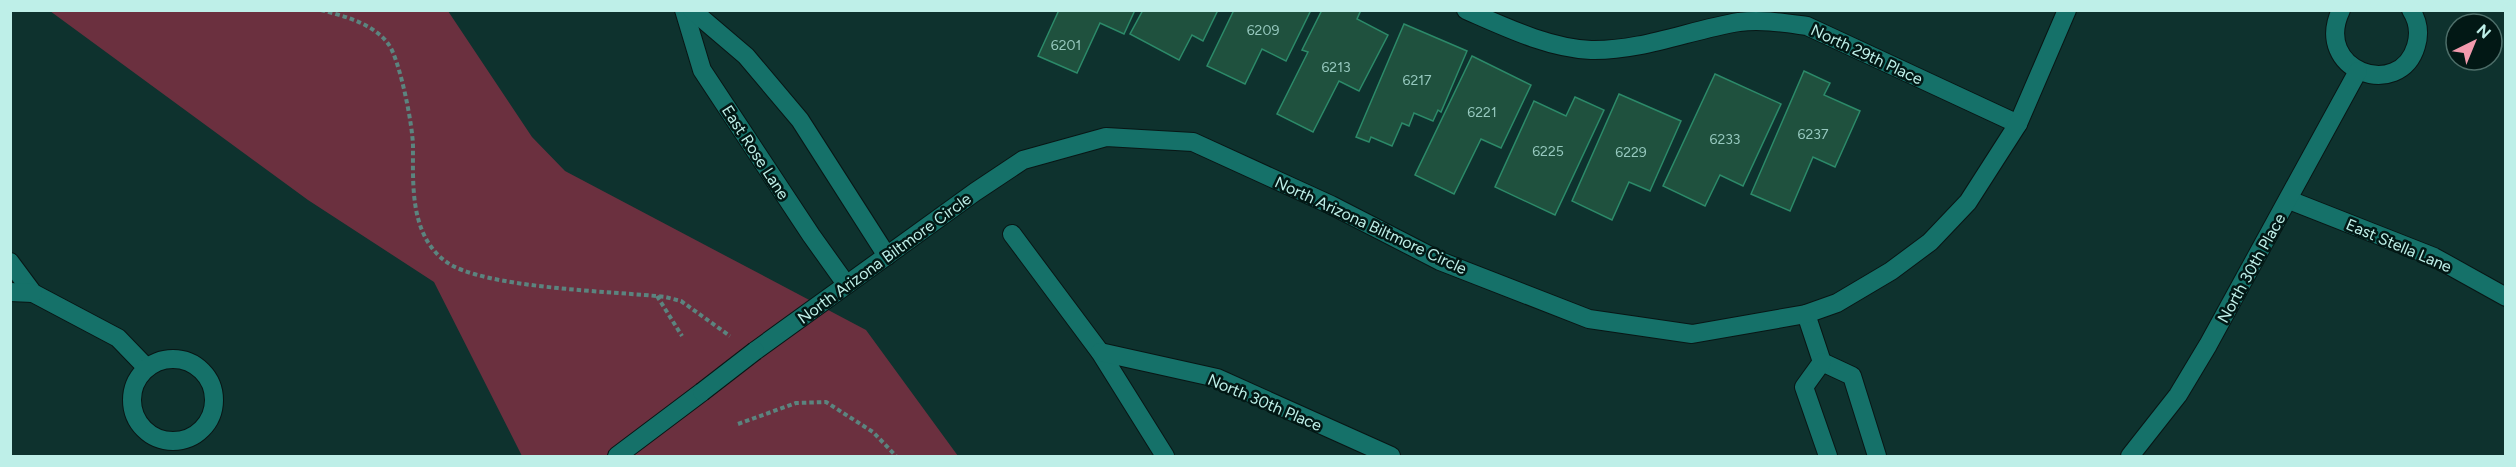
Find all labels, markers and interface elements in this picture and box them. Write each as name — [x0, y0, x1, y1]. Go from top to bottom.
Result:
north arrow — [2444, 12, 2504, 72]
street label: North 29th Place — [1808, 20, 1926, 89]
text: N — [2473, 20, 2495, 43]
house number: 6209 — [1247, 22, 1279, 39]
house number: 6201 — [1051, 37, 1081, 54]
house number: 6213 — [1321, 59, 1351, 76]
house number: 6217 — [1402, 72, 1432, 89]
street label: East Rose Lane — [718, 102, 793, 203]
house number: 6221 — [1467, 104, 1497, 121]
house number: 6237 — [1798, 126, 1829, 143]
house number: 6233 — [1710, 131, 1740, 148]
house number: 6225 — [1532, 143, 1564, 160]
house number: 6229 — [1615, 144, 1647, 161]
street label: North Arizona Biltmore Circle — [1272, 173, 1470, 278]
street label: North Arizona Biltmore Circle — [794, 189, 975, 328]
street label: North 30th Place — [2213, 210, 2289, 326]
street label: East Stella Lane — [2343, 215, 2455, 276]
street label: North 30th Place — [1205, 370, 1325, 435]

